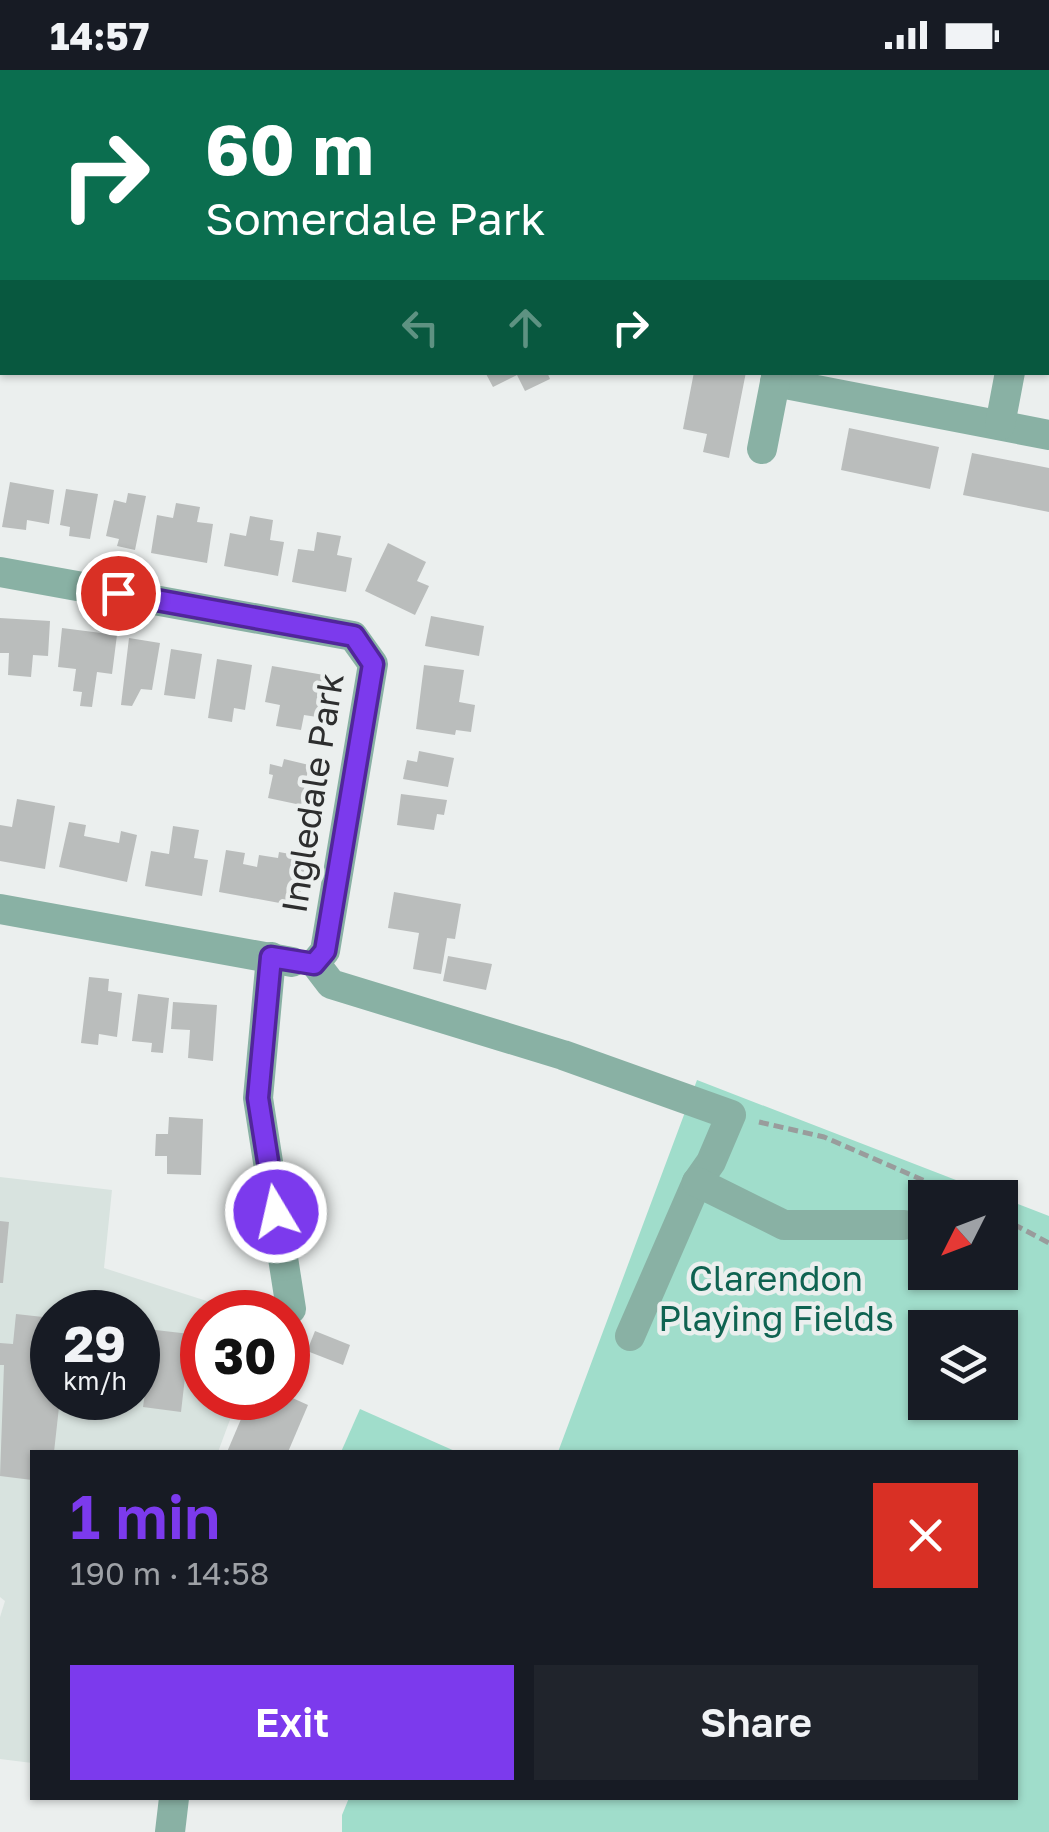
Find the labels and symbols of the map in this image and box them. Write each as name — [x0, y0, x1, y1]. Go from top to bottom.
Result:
pin — [76, 551, 161, 636]
street label: Ingledale Park — [272, 670, 352, 916]
position arrow — [224, 1160, 328, 1264]
north arrow — [908, 1180, 1018, 1290]
park label: Clarendon Playing Fields — [658, 1257, 894, 1339]
speed limit sign: 30 — [180, 1290, 310, 1420]

